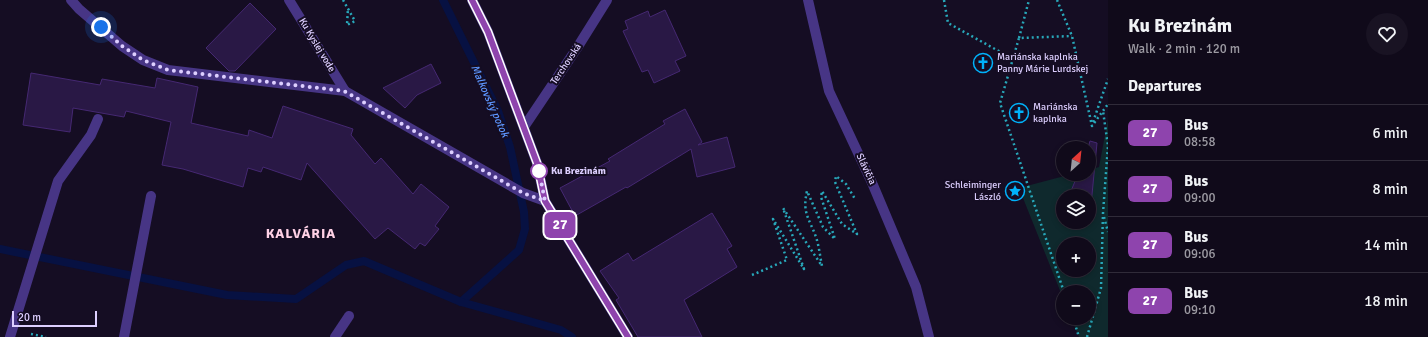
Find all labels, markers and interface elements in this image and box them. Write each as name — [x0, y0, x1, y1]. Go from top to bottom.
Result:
button: heart — [1366, 13, 1408, 55]
text: Ku Brezinám — [1128, 14, 1232, 38]
street label: Ku Kyslej vode — [296, 16, 338, 74]
your location — [91, 17, 111, 37]
street label: Terchovská — [548, 41, 584, 87]
text: Walk · 2 min · 120 m — [1128, 41, 1240, 57]
place label: Mariánska kaplnka Panny Márie Lurdskej — [997, 51, 1089, 75]
church icon: Mariánska kaplnka Panny Márie Lurdskej — [972, 52, 994, 74]
water label: Malkovský potok — [468, 63, 512, 141]
text: Departures — [1128, 77, 1201, 95]
place label: Mariánska kaplnka — [1033, 101, 1078, 125]
church icon: Mariánska kaplnka — [1008, 102, 1030, 124]
text: Bus — [1184, 116, 1208, 134]
text: 27 — [1142, 124, 1158, 141]
text: 6 min — [1372, 124, 1408, 142]
text: 08:58 — [1184, 134, 1216, 150]
north arrow — [1056, 141, 1096, 181]
map controls — [1056, 141, 1096, 325]
street label: Slávičia — [854, 151, 878, 187]
marker: Ku Brezinám — [530, 162, 548, 180]
place label: Ku Brezinám — [551, 165, 606, 177]
text: Bus — [1184, 172, 1208, 190]
place label: Schleiminger László — [945, 179, 1001, 203]
place icon: Schleiminger László — [1004, 180, 1026, 202]
text: 27 — [1142, 180, 1158, 197]
text: 8 min — [1372, 180, 1408, 198]
button: layers — [1056, 189, 1096, 229]
text: 09:00 — [1184, 190, 1216, 206]
line badge: 27 — [542, 212, 578, 238]
text: 27 — [552, 216, 568, 233]
district label: KALVÁRIA — [266, 225, 336, 242]
text: Bus — [1184, 228, 1208, 246]
text: 27 — [1142, 236, 1158, 253]
text: 14 min — [1364, 236, 1408, 254]
button: + — [1056, 237, 1096, 277]
text: 09:06 — [1184, 246, 1216, 262]
text: Bus — [1184, 284, 1208, 302]
button: − — [1056, 285, 1096, 325]
text: 27 — [1142, 292, 1158, 309]
text: 18 min — [1364, 292, 1408, 310]
text: 09:10 — [1184, 302, 1216, 318]
scale bar — [12, 309, 97, 328]
text: 20 m — [18, 311, 41, 324]

